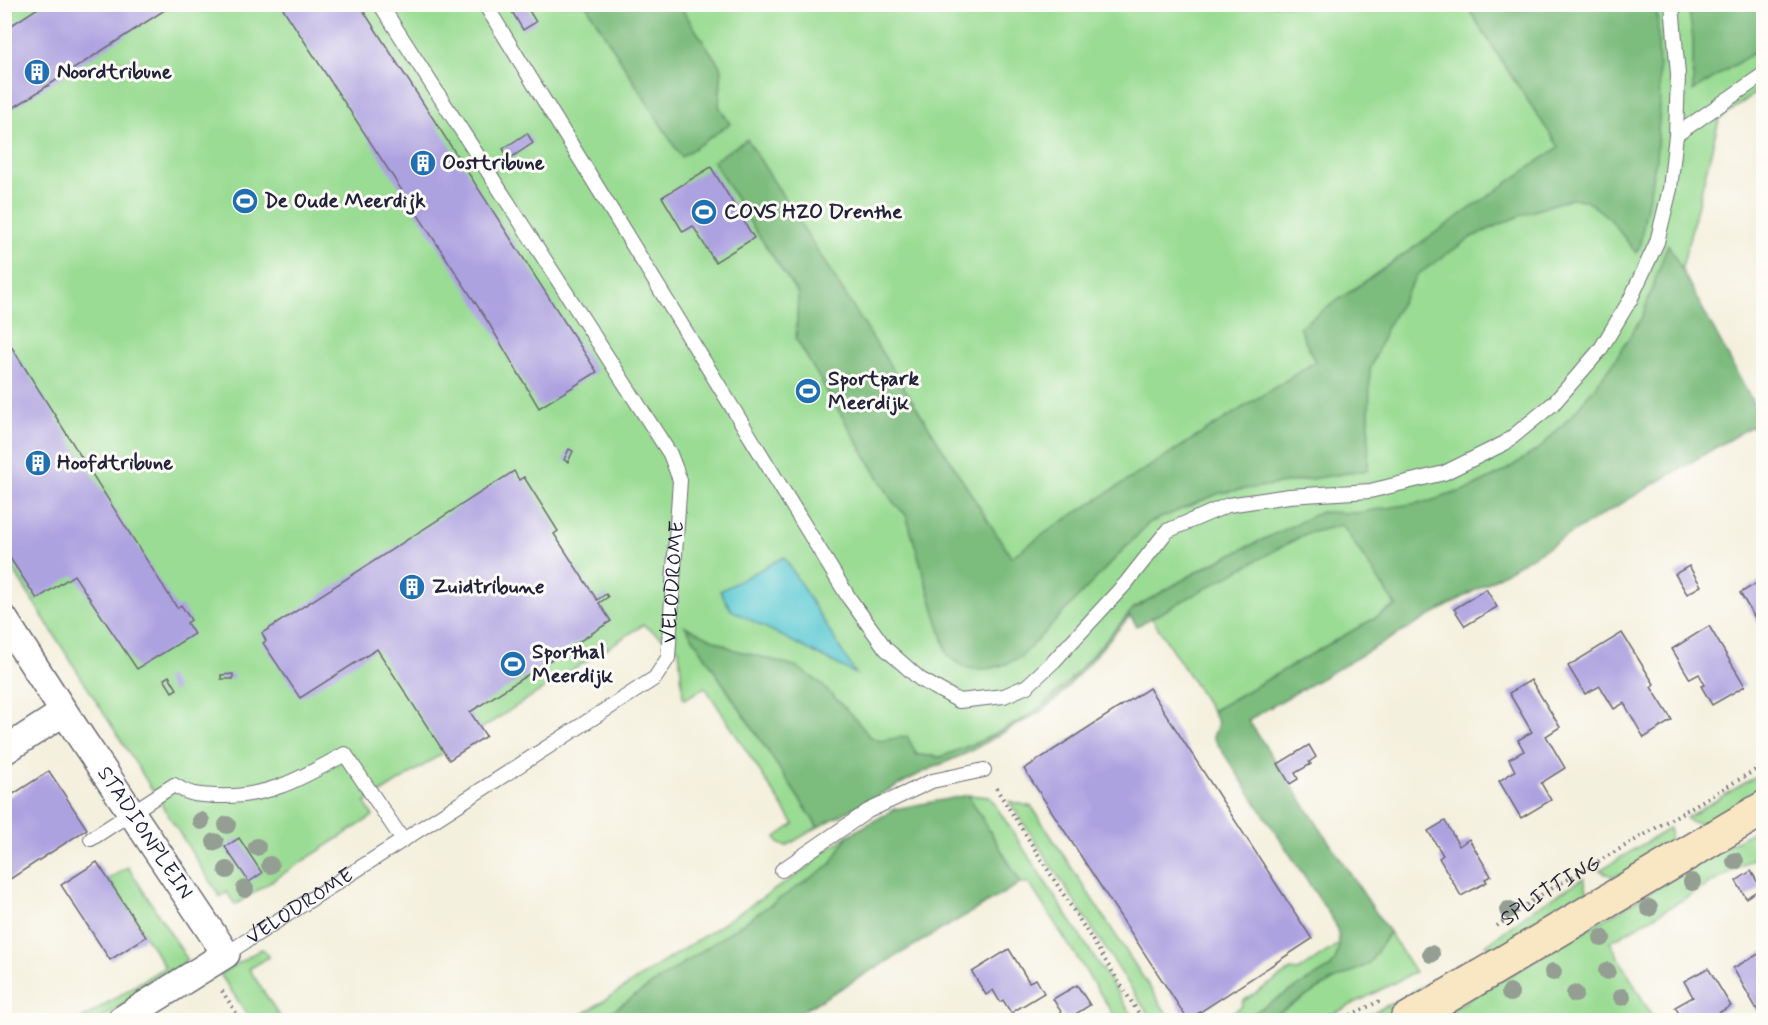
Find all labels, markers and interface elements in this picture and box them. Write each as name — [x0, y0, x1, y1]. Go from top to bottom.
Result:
building icon: Noordtribune — [22, 57, 52, 87]
place label: Noordtribune — [57, 58, 172, 86]
building icon: Oosttribune — [408, 148, 438, 178]
place label: Oosttribune — [442, 149, 545, 177]
sports icon: De Oude Meerdijk — [230, 186, 260, 216]
place label: De Oude Meerdijk — [264, 187, 426, 215]
sports icon: COVS HZO Drenthe — [689, 197, 719, 227]
place label: COVS HZO Drenthe — [724, 198, 903, 226]
place label: Sportpark Meerdijk — [828, 365, 919, 417]
sports icon: Sportpark Meerdijk — [793, 376, 823, 406]
building icon: Hoofdtribune — [23, 448, 53, 478]
place label: Hoofdtribune — [57, 449, 173, 477]
street label: VELODROME — [655, 520, 691, 644]
building icon: Zuidtribune — [397, 572, 427, 602]
place label: Zuidtribune — [432, 573, 545, 601]
place label: Sporthal Meerdijk — [532, 638, 613, 690]
sports icon: Sporthal Meerdijk — [498, 649, 528, 679]
street label: STADIONPLEIN — [90, 761, 199, 905]
street label: SPLITTING — [1495, 849, 1606, 933]
street label: VELODROME — [241, 861, 359, 951]

